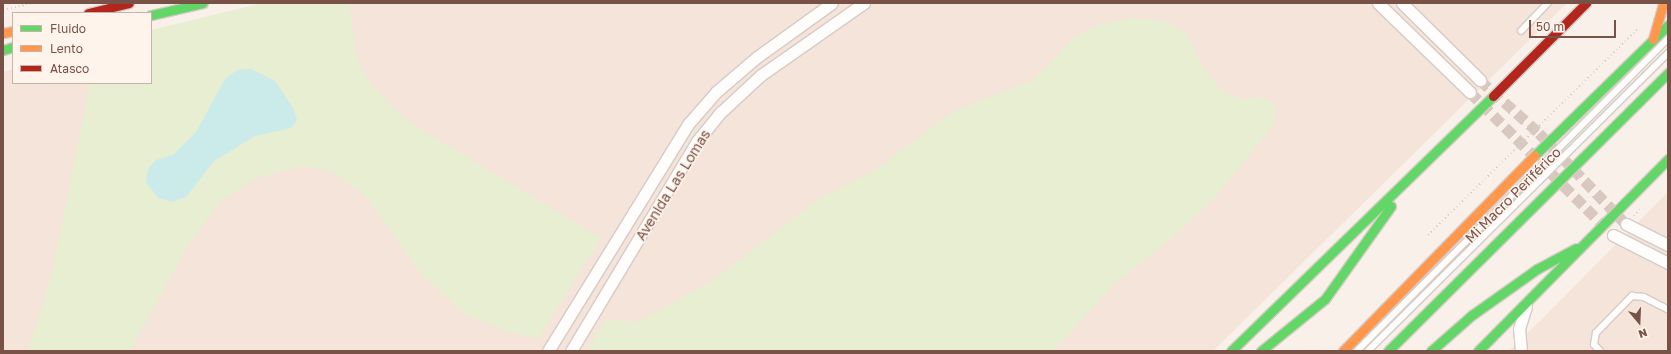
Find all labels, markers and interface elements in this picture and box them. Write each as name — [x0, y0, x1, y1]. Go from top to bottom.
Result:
legend — [12, 12, 152, 84]
scale bar — [1531, 12, 1618, 38]
text: 50 m — [1536, 19, 1564, 34]
text: Fluido — [50, 21, 86, 36]
text: Lento — [50, 41, 83, 56]
text: Atasco — [50, 61, 89, 76]
street label: Avenida Las Lomas — [632, 126, 714, 244]
street label: Mi Macro Periférico — [1462, 144, 1564, 246]
north arrow — [1619, 302, 1659, 342]
text: N — [1637, 326, 1649, 341]

